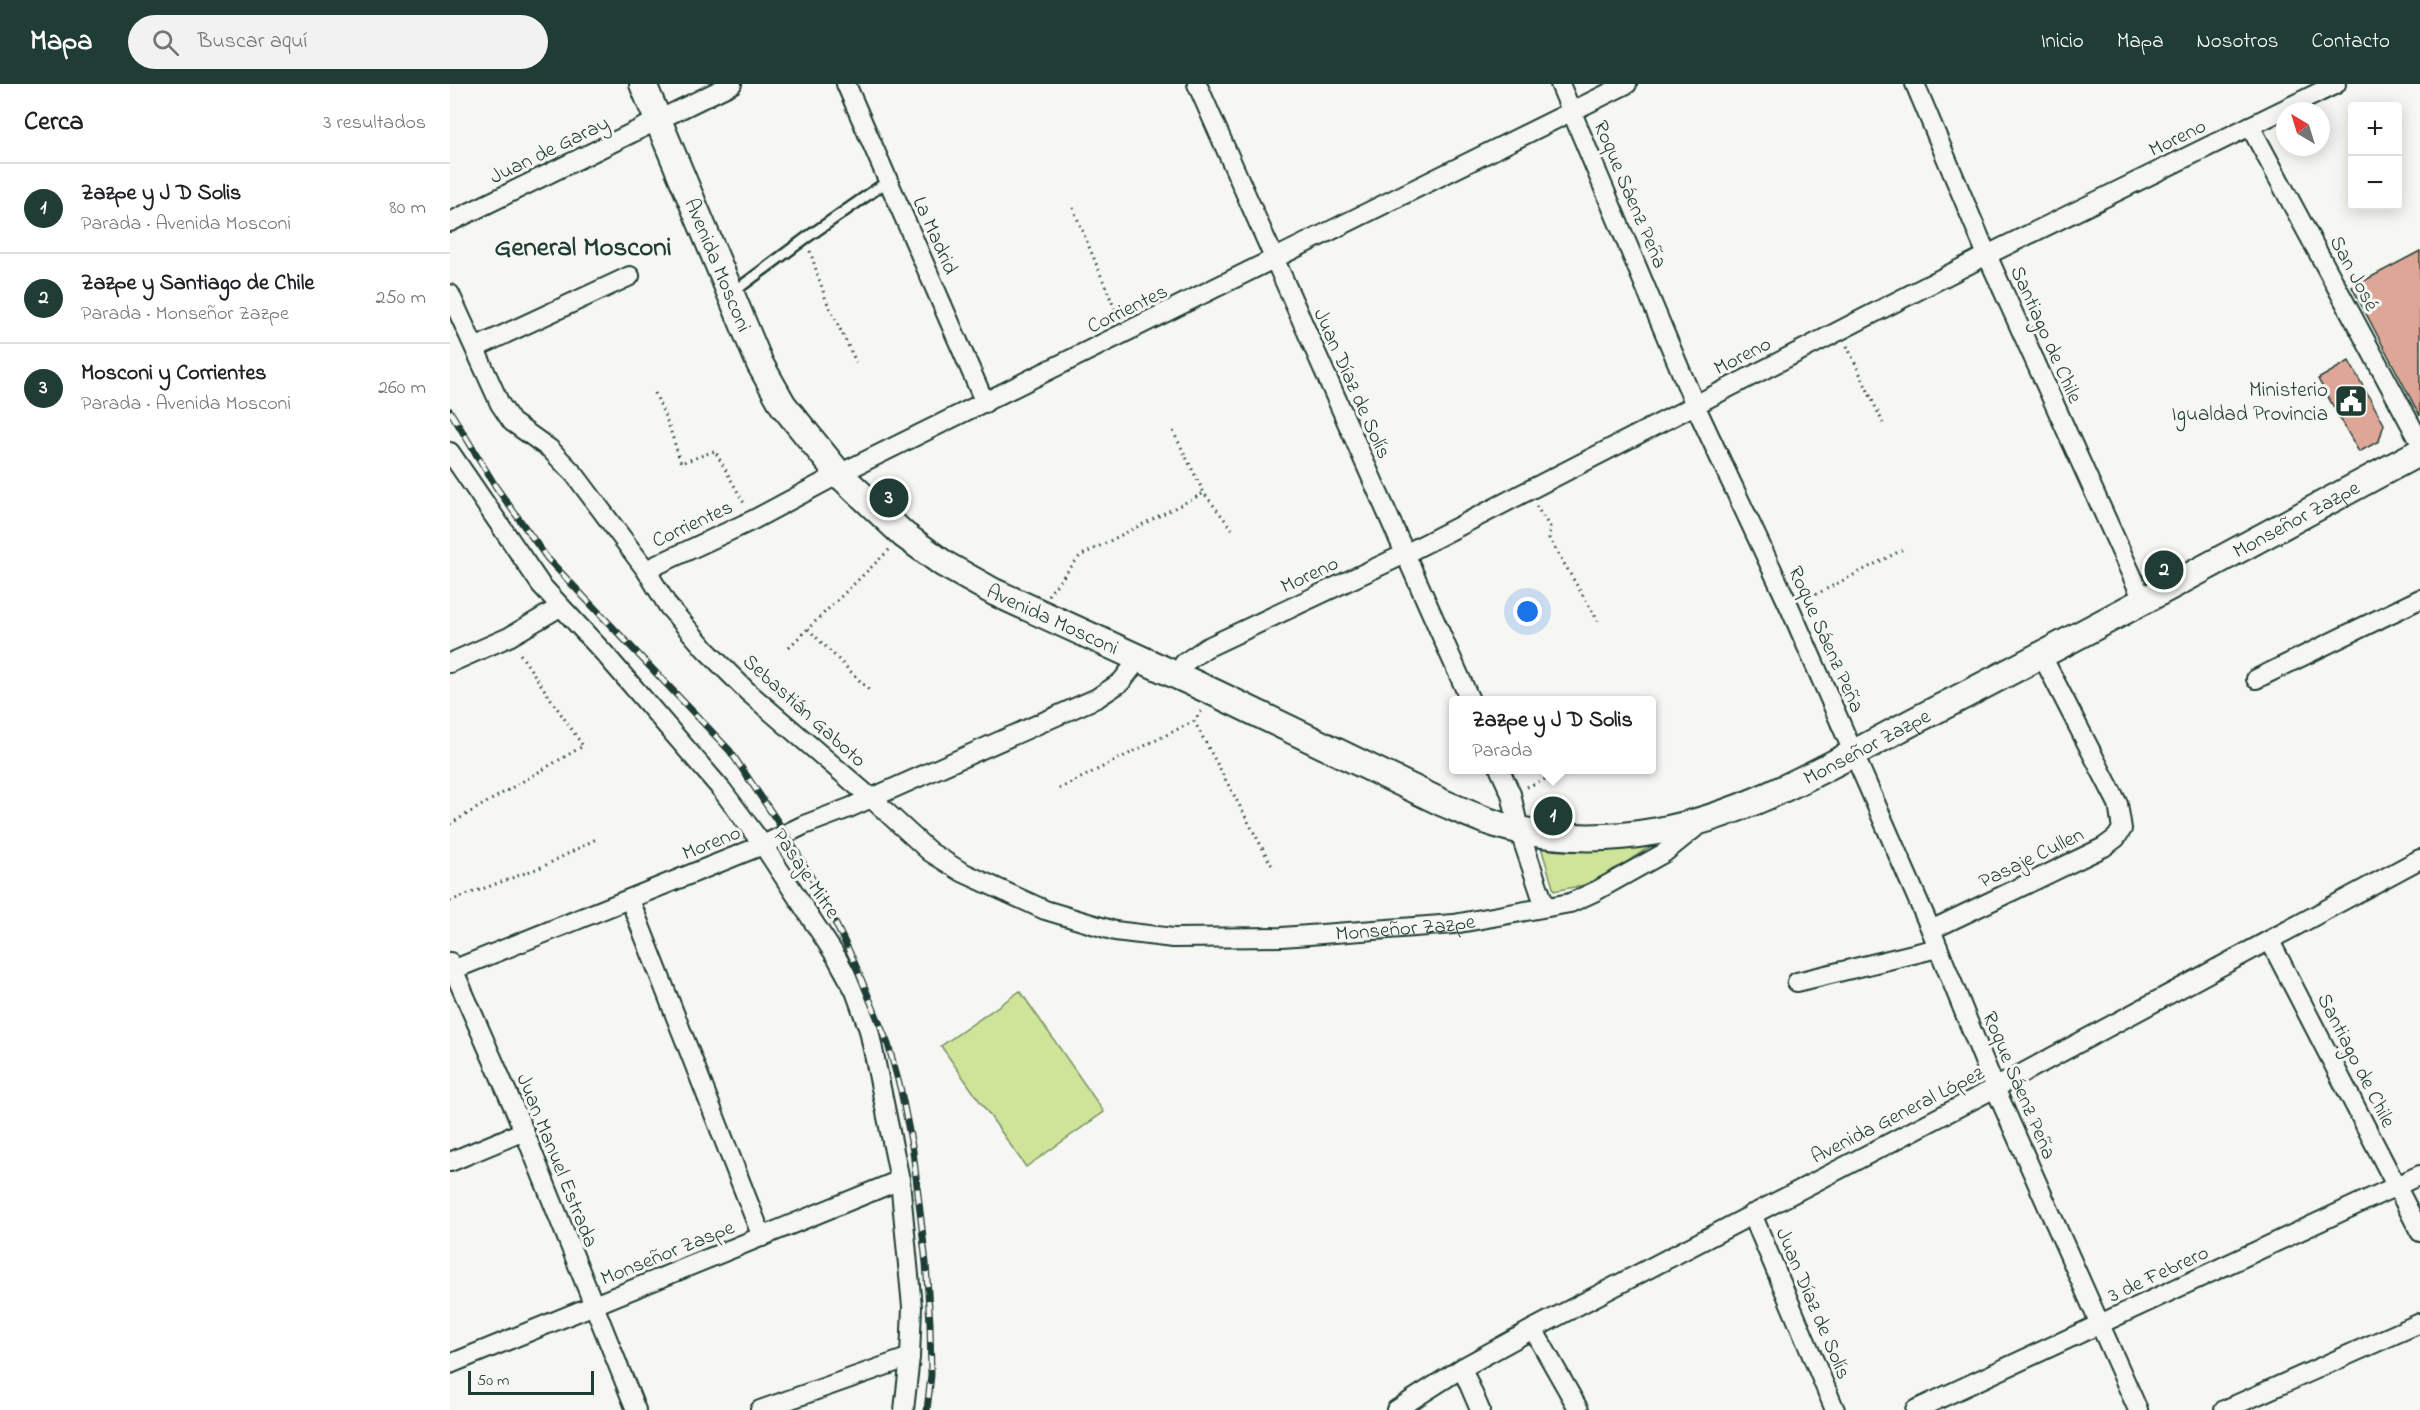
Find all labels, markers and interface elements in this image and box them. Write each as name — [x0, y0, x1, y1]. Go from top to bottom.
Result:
search box — [128, 15, 548, 69]
text: Mapa — [30, 22, 92, 63]
icon: search — [149, 26, 182, 59]
text: Buscar aquí — [197, 26, 307, 58]
text: Inicio — [2041, 27, 2084, 57]
text: Mapa — [2117, 27, 2164, 57]
text: Nosotros — [2197, 27, 2279, 57]
text: Contacto — [2312, 27, 2390, 57]
north arrow — [2276, 102, 2330, 156]
map controls — [2348, 102, 2402, 210]
button: + — [2348, 102, 2402, 156]
text: Cerca — [24, 104, 84, 142]
text: 3 resultados — [323, 109, 426, 138]
street label: Juan de Garay — [485, 109, 616, 194]
street label: Moreno — [2144, 112, 2212, 166]
street label: Roque Sáenz Peña — [1585, 116, 1674, 273]
button: − — [2348, 156, 2402, 210]
text: Zazpe y J D Solis — [81, 178, 241, 210]
street label: La Madrid — [904, 192, 965, 280]
text: 1 — [40, 194, 47, 223]
text: 80 m — [389, 194, 426, 223]
street label: Avenida Mosconi — [675, 194, 758, 337]
text: Parada · Avenida Mosconi — [81, 210, 291, 239]
district label: General Mosconi — [494, 229, 672, 268]
street label: San José — [2321, 231, 2386, 318]
street label: Santiago de Chile — [2000, 261, 2089, 410]
text: Zazpe y Santiago de Chile — [81, 268, 314, 300]
street label: Corrientes — [1083, 277, 1173, 342]
text: 2 — [39, 284, 48, 313]
text: 250 m — [375, 284, 426, 313]
text: Parada · Monseñor Zazpe — [81, 300, 289, 329]
street label: Juan Díaz de Solís — [1305, 304, 1398, 464]
street label: Moreno — [1709, 330, 1777, 384]
text: Mosconi y Corrientes — [81, 358, 267, 390]
text: 3 — [39, 374, 48, 403]
text: 260 m — [378, 374, 426, 403]
place label: Ministerio Igualdad Provincia — [2172, 376, 2328, 432]
public building icon: Ministerio Igualdad Provincia — [2333, 383, 2369, 419]
text: Parada · Avenida Mosconi — [81, 390, 291, 419]
street label: Monseñor Zazpe — [2228, 474, 2366, 567]
pin: 3 — [870, 476, 908, 520]
street label: Corrientes — [647, 493, 738, 557]
pin: 2 — [2144, 548, 2184, 592]
street label: Moreno — [1276, 549, 1344, 602]
street label: Roque Sáenz Peña — [1779, 562, 1871, 718]
street label: Avenida Mosconi — [981, 578, 1123, 664]
your location — [1513, 597, 1542, 626]
street label: Sebastián Gaboto — [735, 648, 872, 775]
popup — [1449, 696, 1656, 774]
street label: Monseñor Zazpe — [1799, 702, 1937, 794]
text: Zazpe y J D Solis — [1472, 705, 1633, 737]
text: Parada — [1472, 737, 1533, 766]
pin: 1 — [1534, 794, 1572, 838]
street label: Moreno — [678, 819, 746, 869]
street label: Pasaje Cullen — [1974, 820, 2089, 897]
street label: Pasaje Mitre — [764, 823, 847, 926]
street label: Monseñor Zazpe — [1334, 907, 1478, 950]
street label: Santiago de Chile — [2307, 988, 2402, 1135]
street label: Roque Sáenz Peña — [1974, 1007, 2063, 1164]
street label: Avenida General López — [1806, 1059, 1990, 1172]
street label: Juan Manuel Estrada — [508, 1069, 605, 1252]
street label: Monseñor Zaspe — [596, 1213, 740, 1294]
street label: Juan Díaz de Solís — [1767, 1223, 1858, 1384]
street label: 3 de Febrero — [2104, 1238, 2214, 1311]
scale bar — [468, 1368, 594, 1396]
text: 50 m — [477, 1369, 509, 1393]

